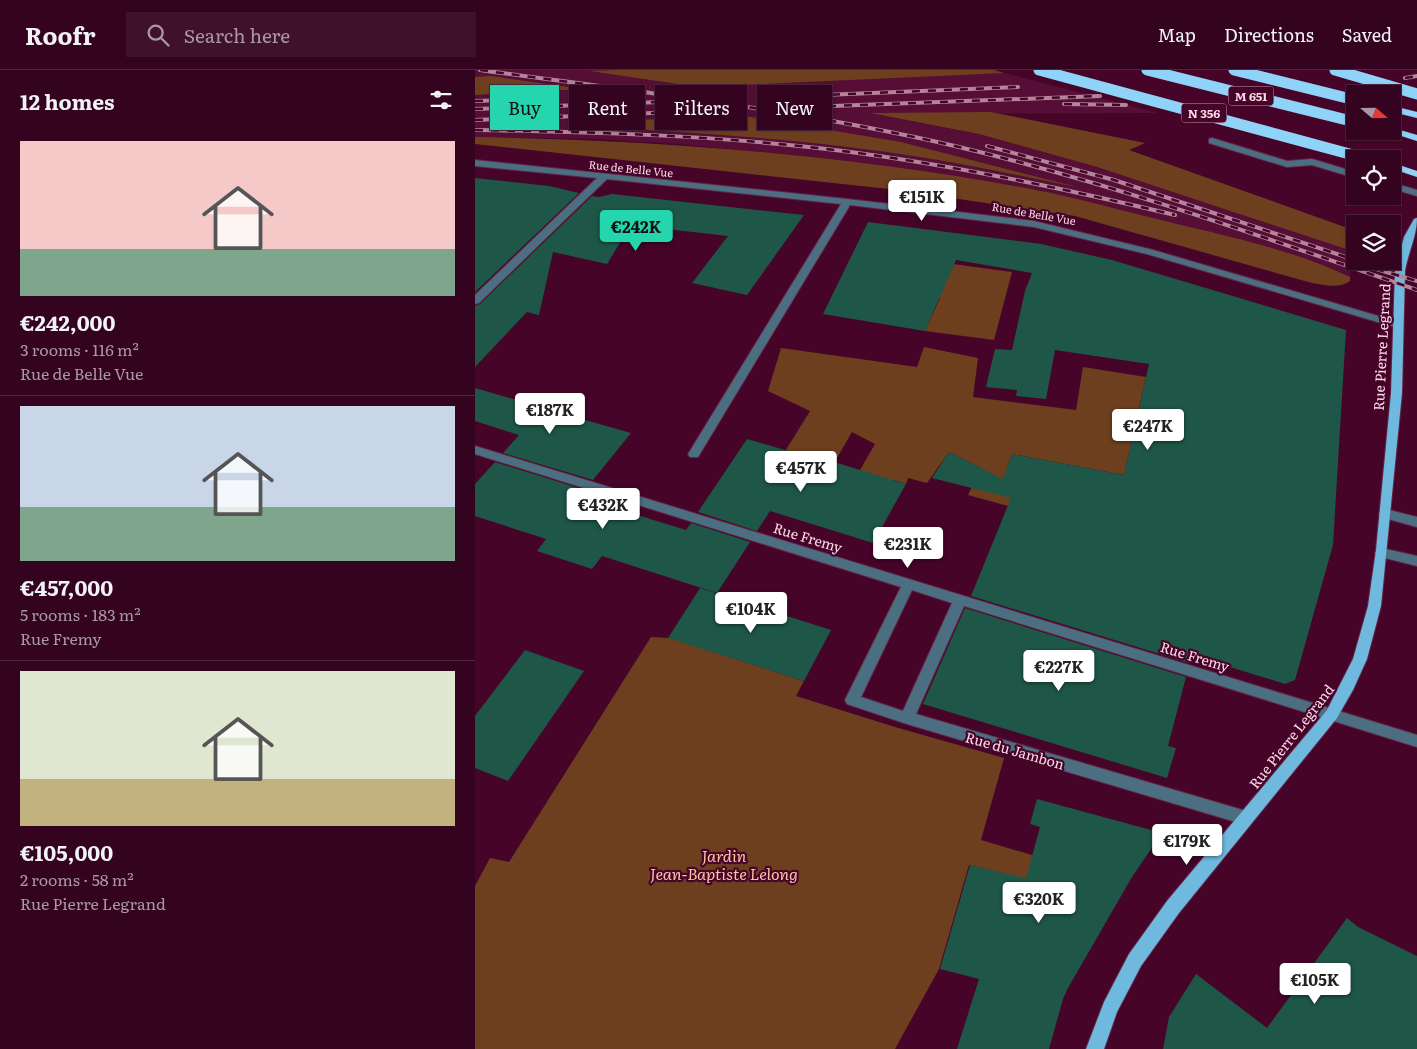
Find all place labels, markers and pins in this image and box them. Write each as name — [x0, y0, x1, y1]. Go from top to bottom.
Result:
pin: €151K — [887, 180, 957, 222]
pin: €242K — [601, 210, 671, 252]
pin: €187K — [515, 392, 585, 435]
pin: €247K — [1113, 408, 1183, 451]
pin: €457K — [766, 450, 836, 493]
pin: €432K — [568, 488, 638, 530]
pin: €231K — [873, 526, 943, 569]
pin: €104K — [716, 592, 786, 634]
pin: €227K — [1024, 650, 1094, 692]
pin: €179K — [1152, 824, 1222, 866]
pin: €320K — [1004, 882, 1074, 924]
pin: €105K — [1280, 962, 1350, 1005]

